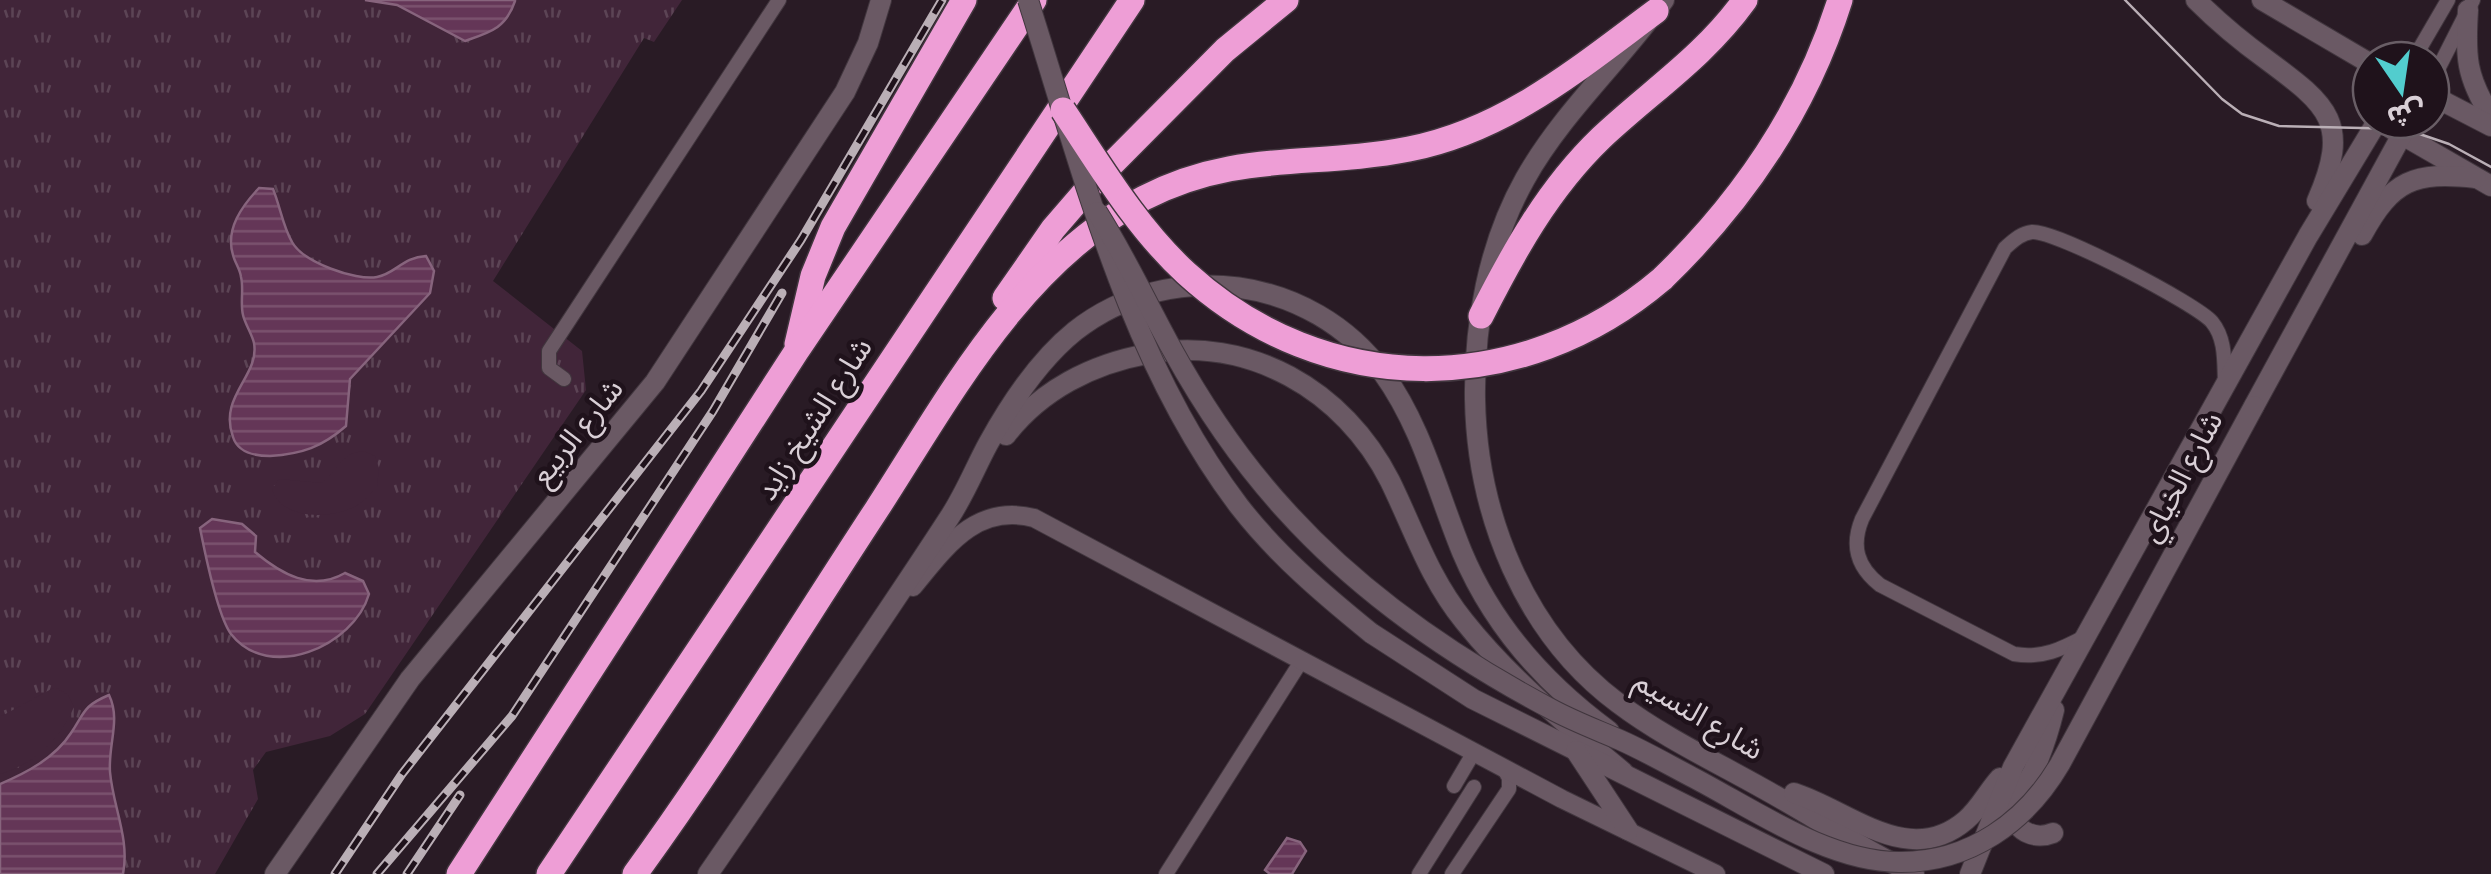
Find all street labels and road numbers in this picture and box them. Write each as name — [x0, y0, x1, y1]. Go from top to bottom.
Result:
street label: شارع الشيخ زايد — [748, 331, 883, 509]
street label: شارع الربيع — [523, 371, 634, 495]
street label: شارع الخياي — [2132, 406, 2235, 551]
street label: شارع النسيم — [1625, 662, 1770, 772]

